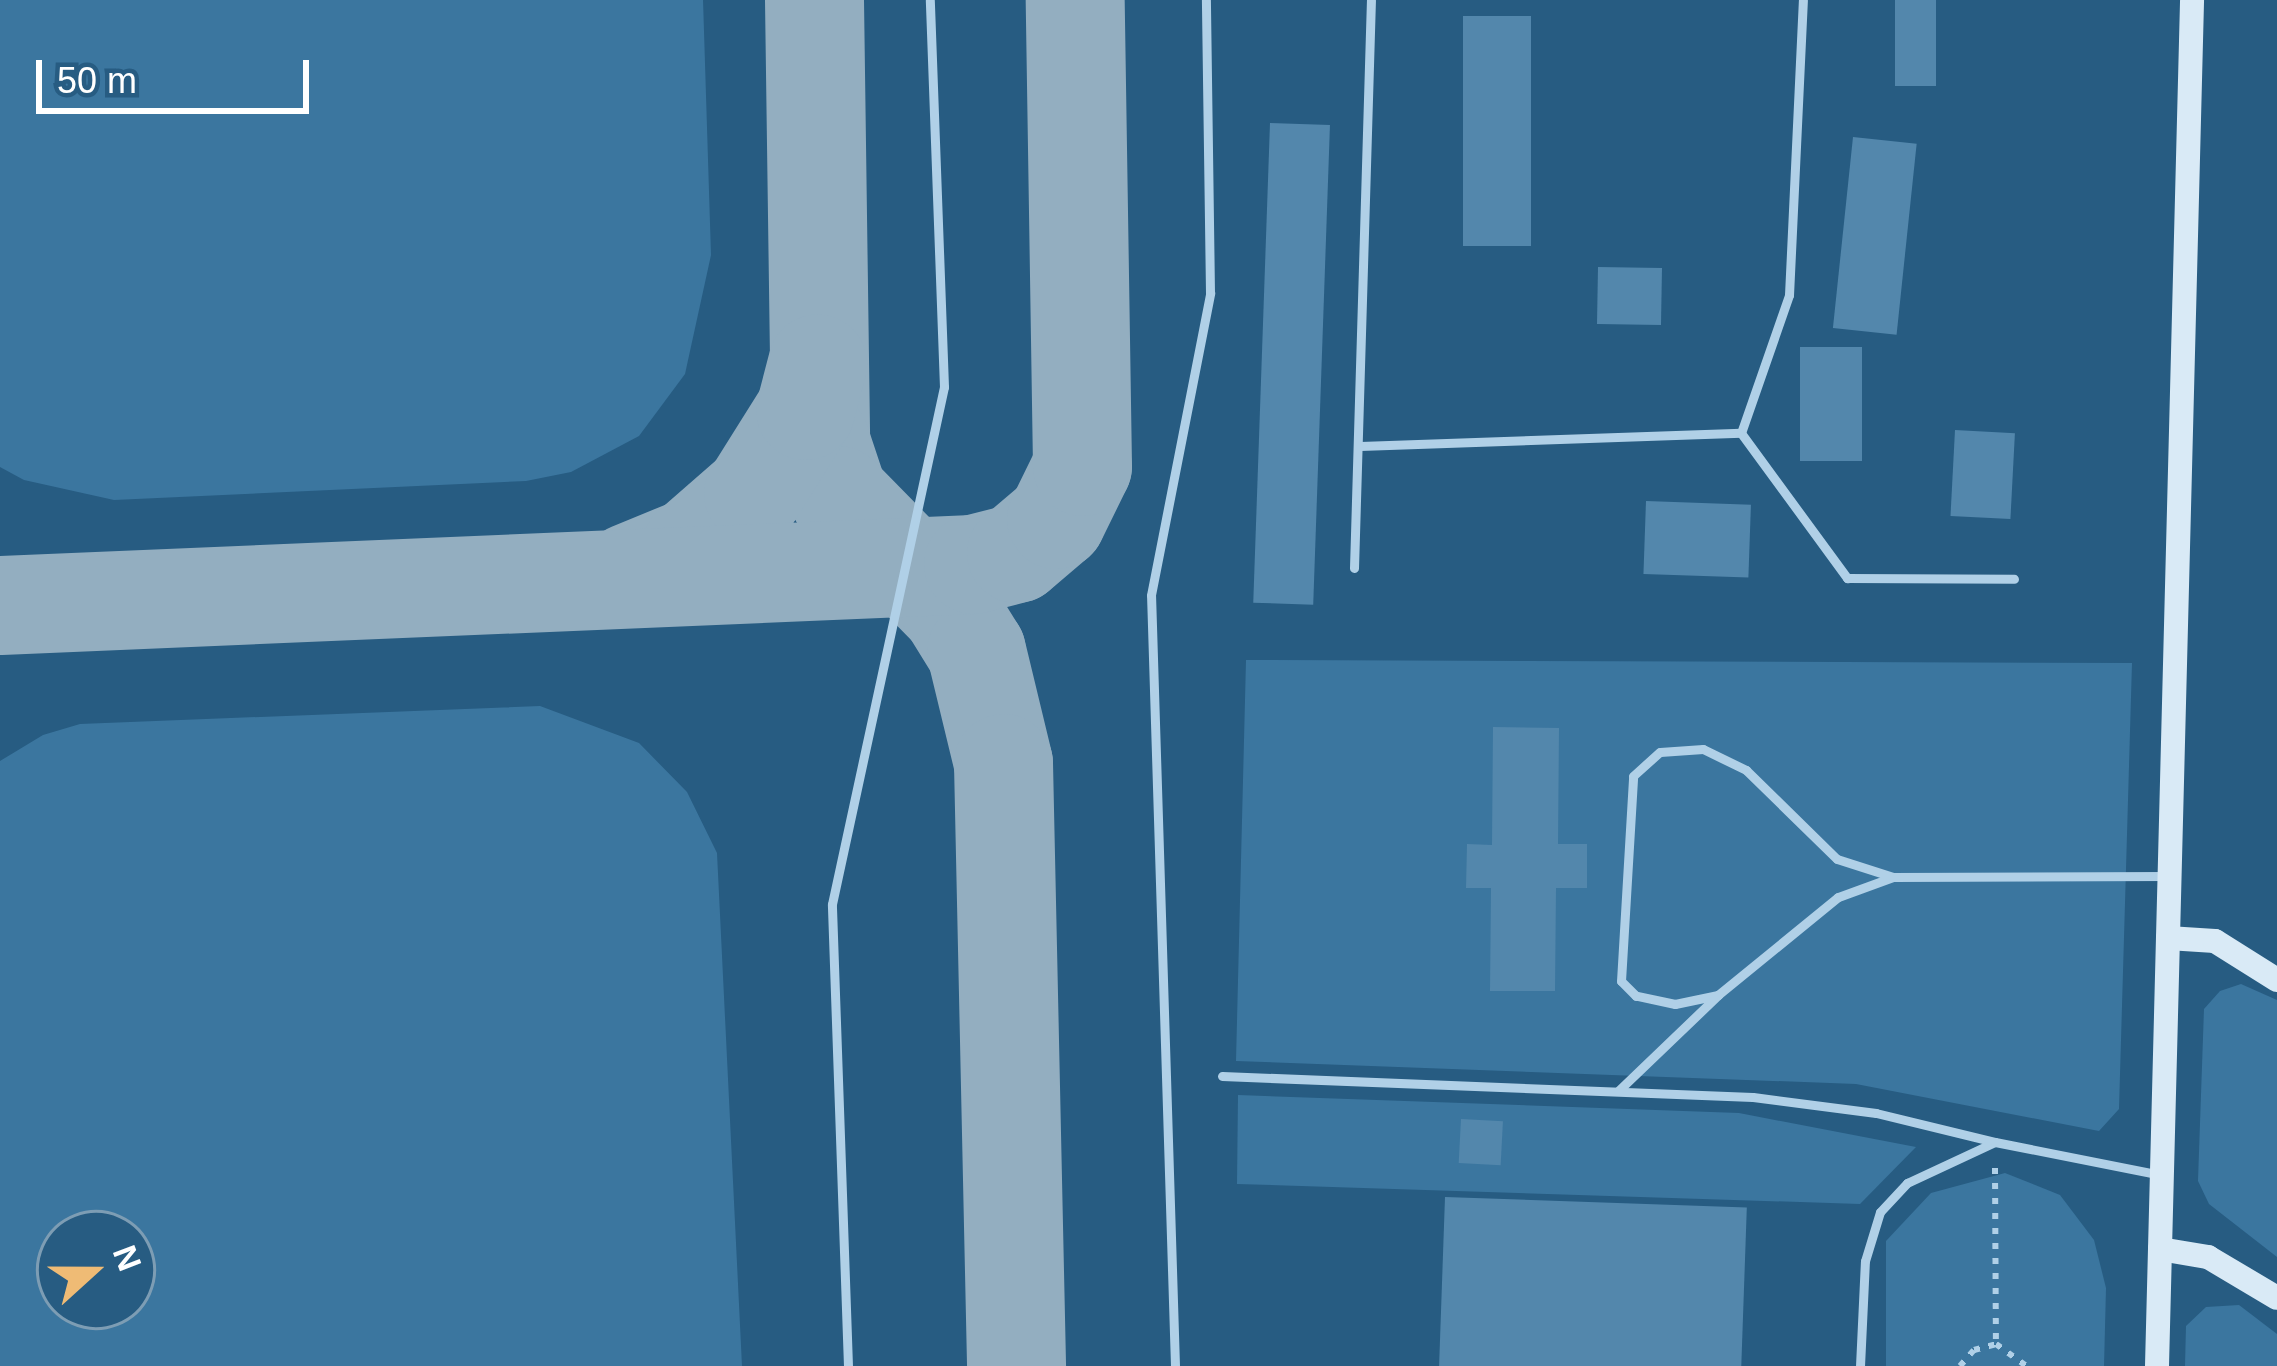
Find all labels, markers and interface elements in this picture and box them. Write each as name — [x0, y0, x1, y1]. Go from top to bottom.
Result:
scale bar — [42, 36, 315, 110]
text: 50 m — [57, 60, 137, 101]
north arrow — [36, 1210, 156, 1330]
text: N — [106, 1240, 149, 1276]

